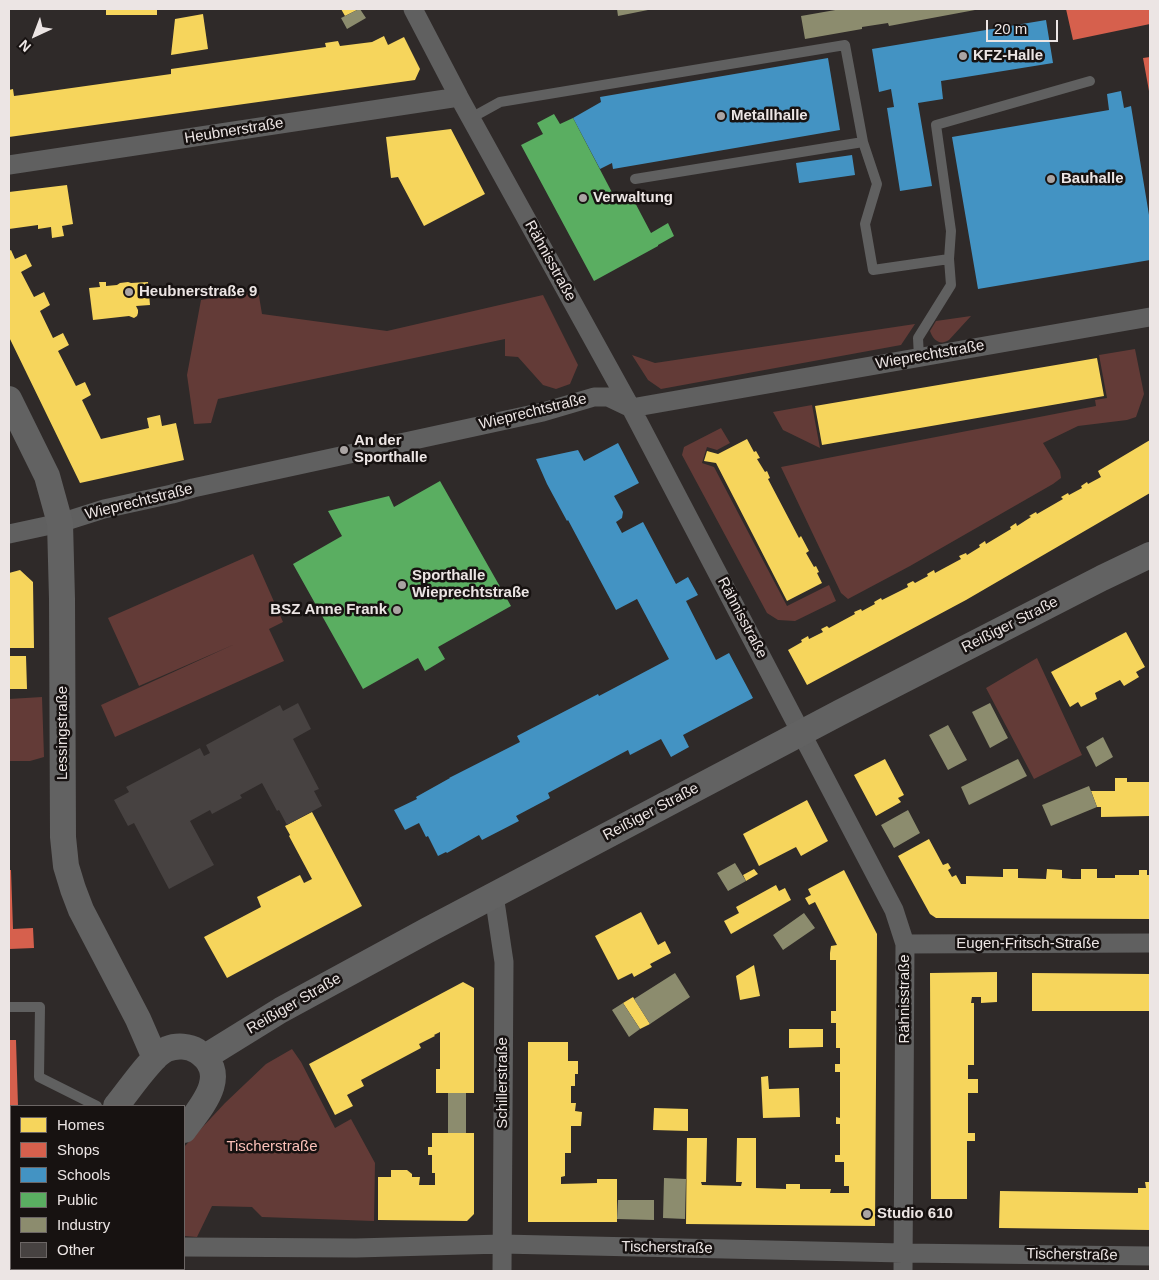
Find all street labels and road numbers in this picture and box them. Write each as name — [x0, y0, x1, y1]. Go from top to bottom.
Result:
street label: Heubnerstraße — [183, 114, 285, 148]
street label: Rähnisstraße — [521, 218, 579, 304]
street label: Wieprechtstraße — [874, 337, 986, 373]
street label: Wieprechtstraße — [477, 390, 589, 434]
street label: Wieprechtstraße — [83, 480, 195, 524]
street label: Rähnisstraße — [713, 574, 771, 662]
street label: Reißiger Straße — [959, 593, 1061, 657]
street label: Lessingstraße — [54, 686, 72, 780]
street label: Reißiger Straße — [600, 779, 702, 845]
street label: Eugen-Fritsch-Straße — [956, 935, 1100, 953]
street label: Rähnisstraße — [896, 954, 914, 1044]
street label: Reißiger Straße — [244, 970, 344, 1038]
street label: Schillerstraße — [494, 1037, 512, 1129]
street label: Tischerstraße — [621, 1238, 713, 1258]
street label: Tischerstraße — [1026, 1245, 1118, 1265]

